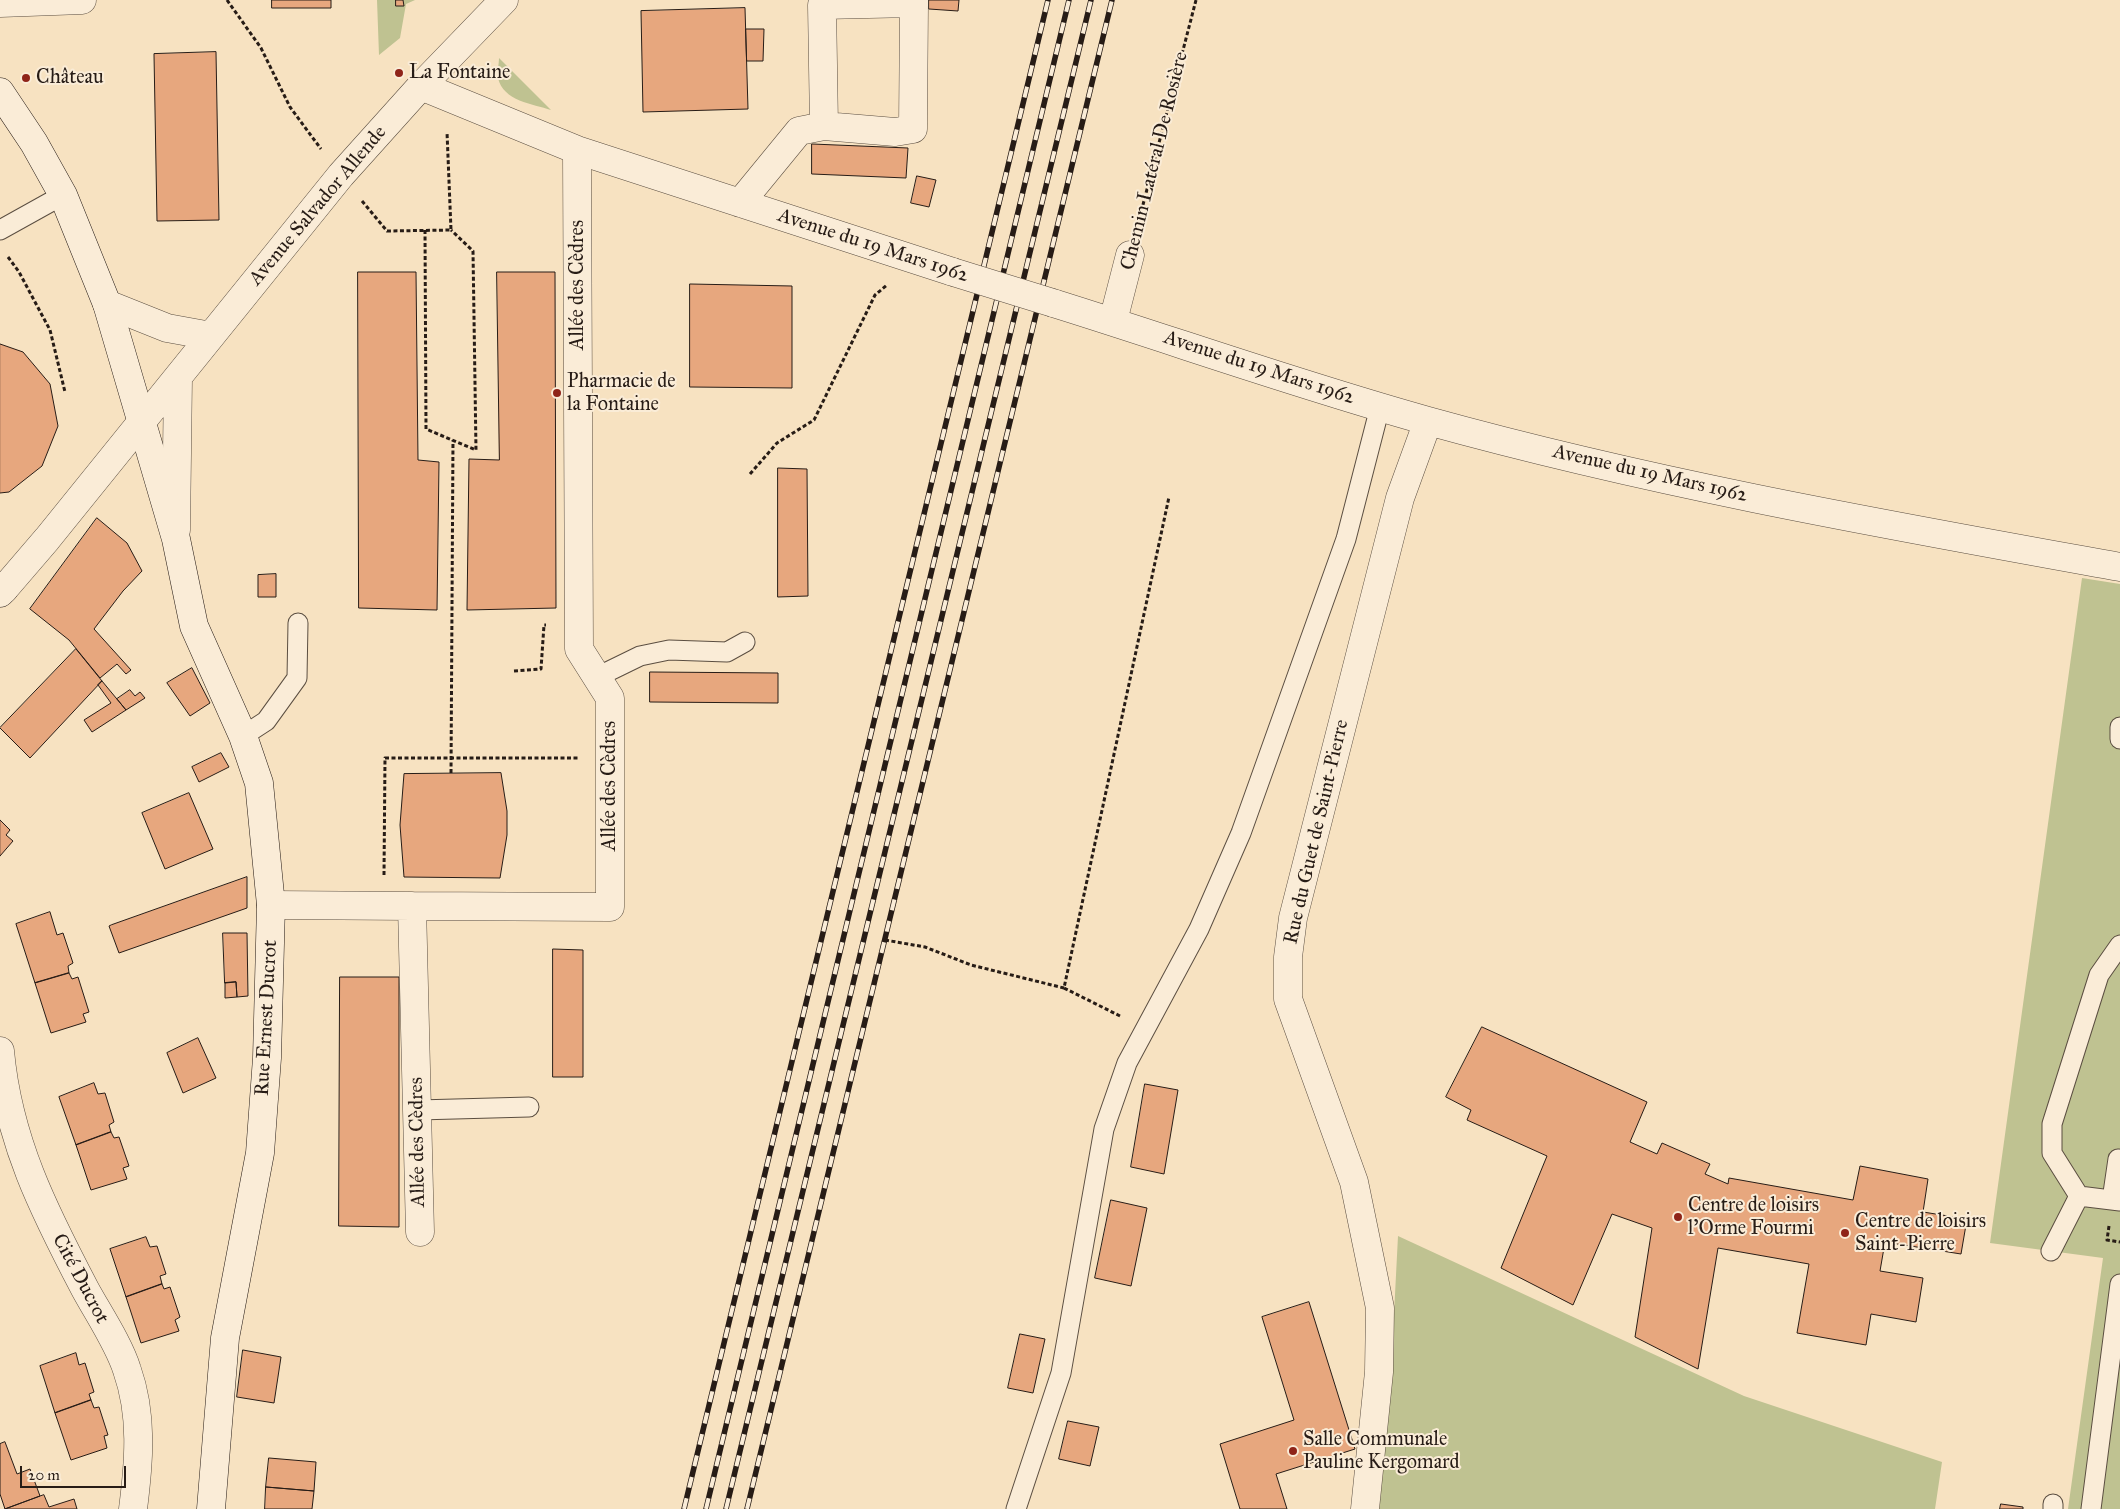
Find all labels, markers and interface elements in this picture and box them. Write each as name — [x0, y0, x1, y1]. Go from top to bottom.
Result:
street label: Chemin Latéral De Rosière — [1116, 49, 1194, 273]
place label: La Fontaine — [409, 61, 510, 85]
place label: Château — [36, 66, 104, 90]
marker: La Fontaine — [393, 67, 405, 79]
marker: Château — [20, 72, 32, 84]
street label: Avenue Salvador Allende — [244, 121, 392, 291]
street label: Avenue du 19 Mars 1962 — [775, 204, 971, 288]
street label: Allée des Cèdres — [566, 220, 590, 350]
street label: Avenue du 19 Mars 1962 — [1161, 326, 1357, 410]
place label: Pharmacie de la Fontaine — [567, 370, 676, 417]
marker: Pharmacie de la Fontaine — [551, 387, 563, 399]
street label: Avenue du 19 Mars 1962 — [1550, 440, 1750, 508]
street label: Rue du Guet de Saint-Pierre — [1279, 717, 1355, 947]
street label: Allée des Cèdres — [598, 721, 622, 851]
street label: Rue Ernest Ducrot — [251, 939, 283, 1097]
street label: Allée des Cèdres — [405, 1077, 431, 1207]
place label: Centre de loisirs l'Orme Fourmi — [1688, 1194, 1819, 1241]
place label: Centre de loisirs Saint-Pierre — [1855, 1210, 1986, 1257]
marker: Centre de loisirs l'Orme Fourmi — [1672, 1211, 1684, 1223]
marker: Centre de loisirs Saint-Pierre — [1839, 1227, 1851, 1239]
street label: Cité Ducrot — [46, 1230, 114, 1328]
place label: Salle Communale Pauline Kergomard — [1303, 1428, 1460, 1475]
marker: Salle Communale Pauline Kergomard — [1287, 1445, 1299, 1457]
scale bar — [22, 1456, 129, 1488]
text: 20 m — [28, 1466, 60, 1484]

